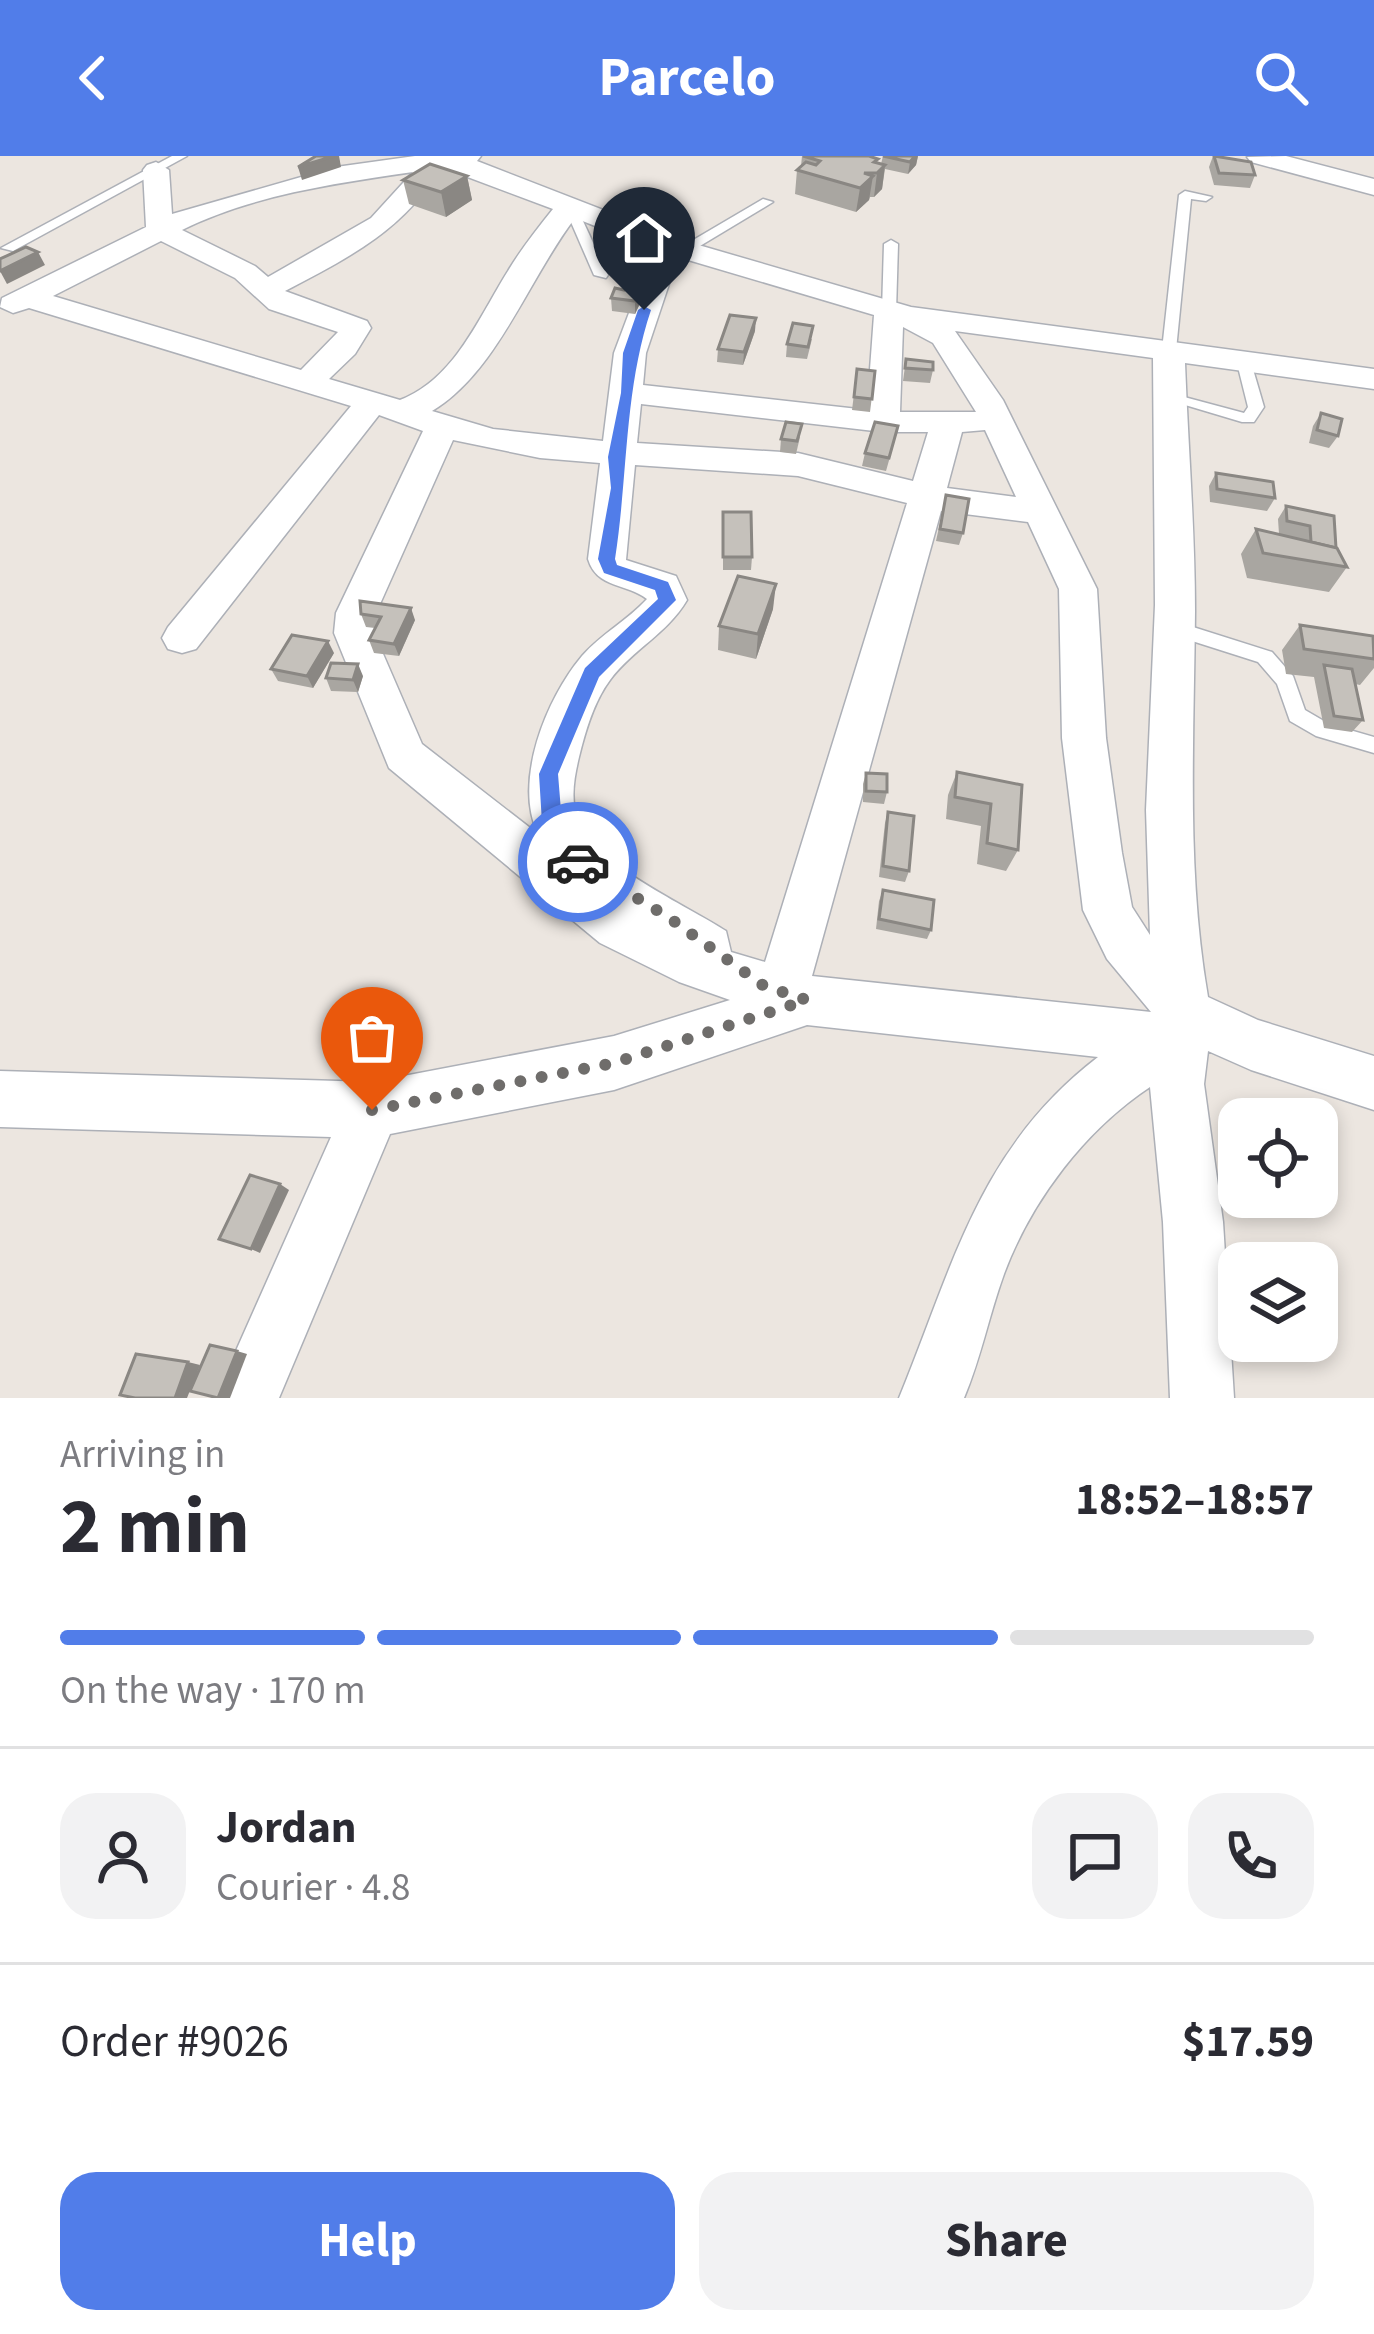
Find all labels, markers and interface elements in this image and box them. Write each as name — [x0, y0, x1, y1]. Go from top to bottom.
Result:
text: Parcelo — [599, 40, 775, 117]
icon: back — [60, 45, 126, 111]
icon: search — [1248, 45, 1314, 111]
pin — [593, 187, 695, 310]
icon: home — [611, 205, 677, 271]
courier — [518, 802, 638, 922]
icon: car — [545, 829, 611, 895]
pin — [321, 987, 423, 1110]
icon: bag — [339, 1005, 405, 1071]
map controls — [1218, 1098, 1338, 1362]
button: locate — [1218, 1098, 1338, 1218]
button: layers — [1218, 1242, 1338, 1362]
text: Arriving in — [60, 1427, 225, 1483]
text: 18:52–18:57 — [1075, 1468, 1314, 1532]
text: 2 min — [60, 1472, 250, 1583]
text: On the way · 170 m — [60, 1663, 366, 1719]
button: person — [60, 1793, 186, 1919]
button: chat — [1032, 1793, 1158, 1919]
button: phone — [1188, 1793, 1314, 1919]
text: Jordan — [216, 1796, 357, 1860]
text: Courier · 4.8 — [216, 1860, 410, 1916]
text: Order #9026 — [60, 2010, 289, 2074]
text: $17.59 — [1182, 2010, 1314, 2074]
button: Help — [60, 2172, 675, 2310]
button: Share — [699, 2172, 1314, 2310]

